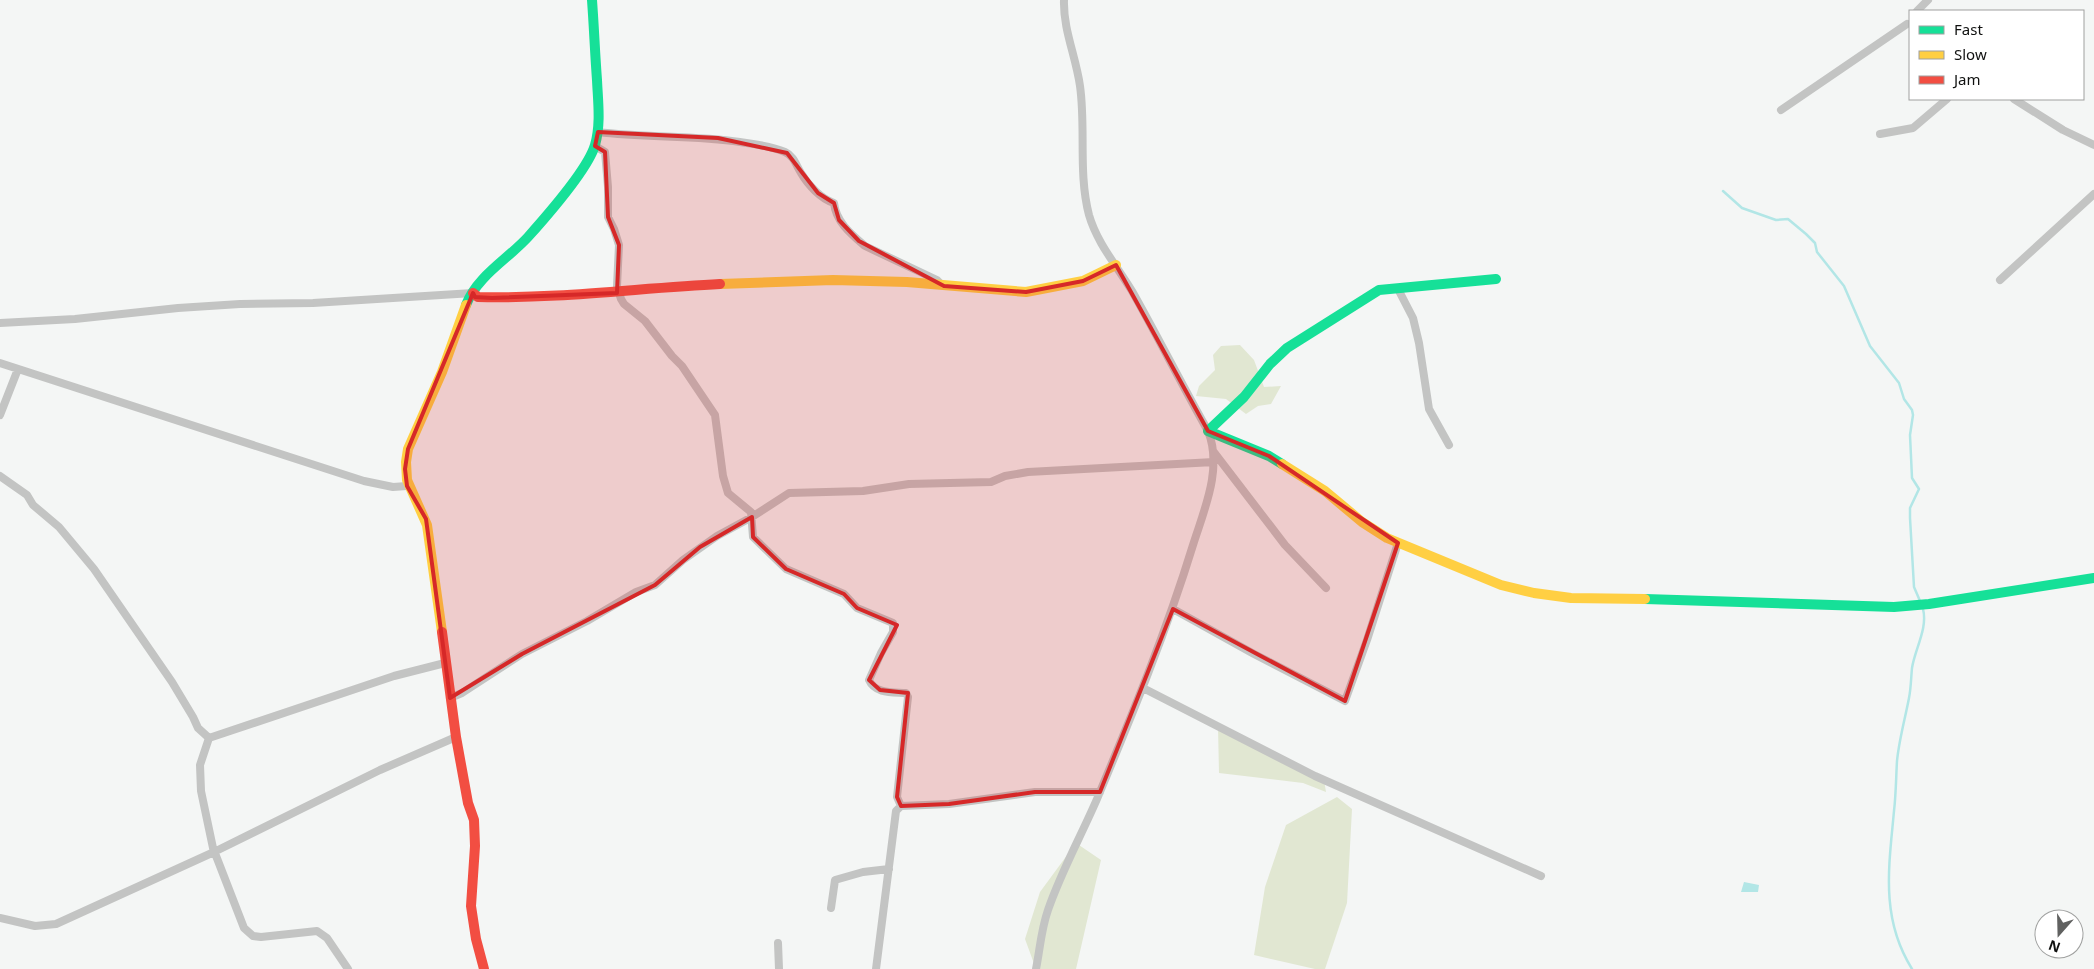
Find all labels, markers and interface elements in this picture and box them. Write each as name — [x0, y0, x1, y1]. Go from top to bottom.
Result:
legend — [1909, 10, 2084, 100]
text: Fast — [1954, 19, 1983, 39]
text: Slow — [1954, 44, 1987, 64]
text: Jam — [1952, 69, 1981, 89]
north arrow — [2034, 909, 2084, 959]
text: N — [2046, 936, 2063, 958]

